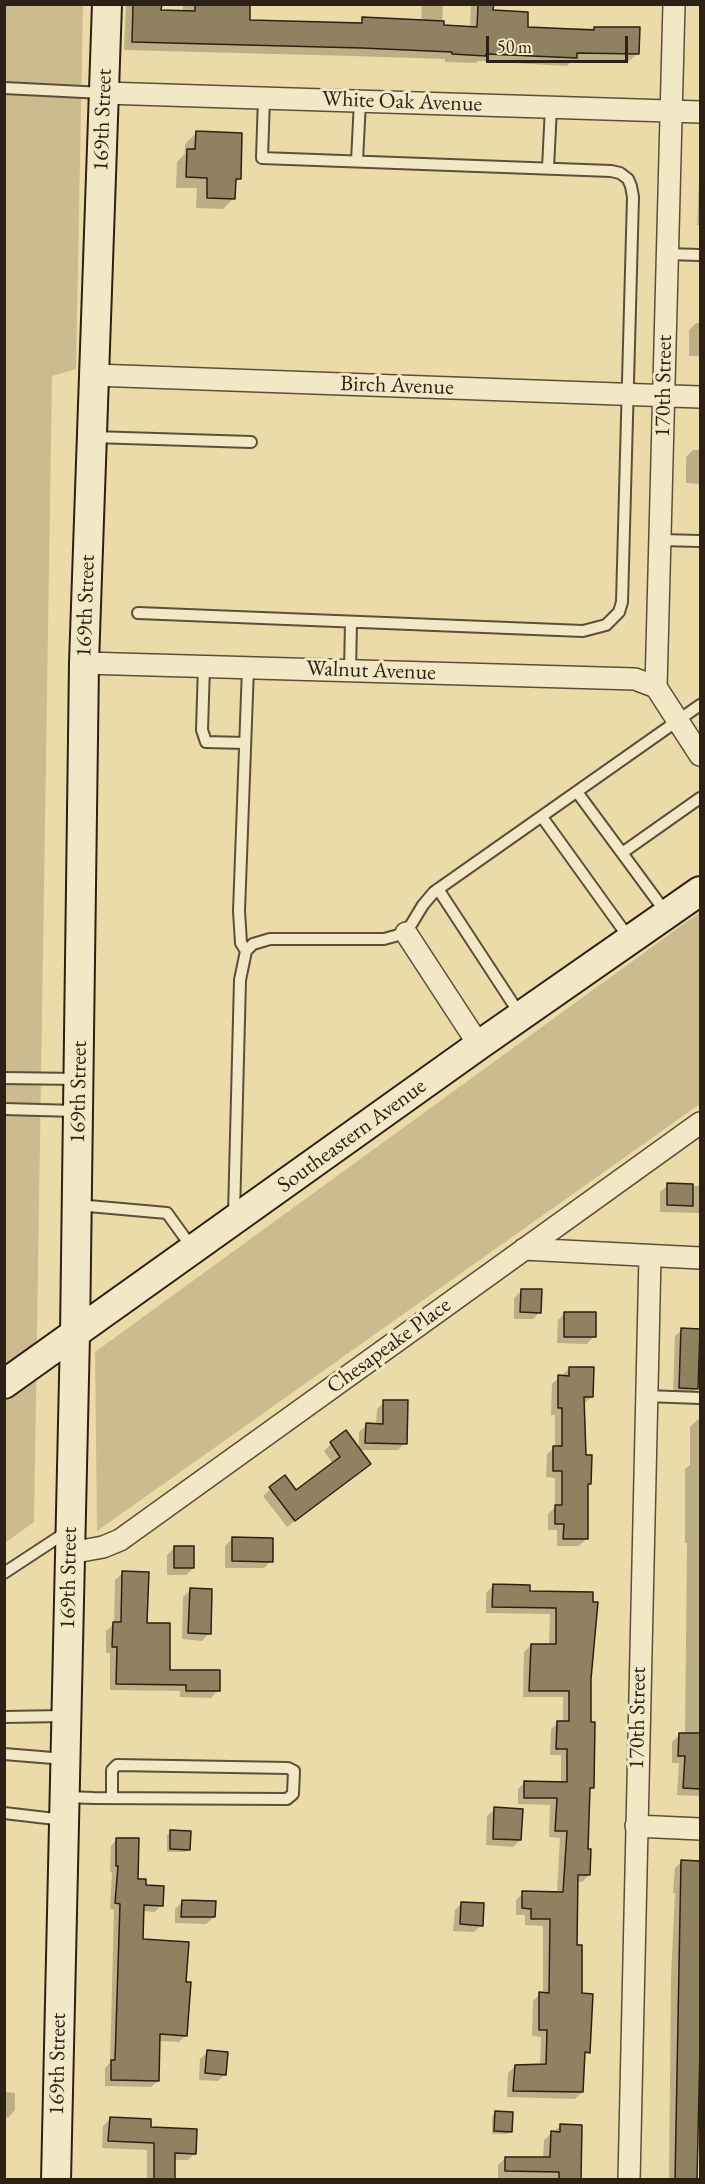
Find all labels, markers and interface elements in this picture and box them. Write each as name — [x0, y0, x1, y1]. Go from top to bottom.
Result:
scale bar — [489, 24, 632, 62]
text: 50 m — [497, 35, 532, 58]
street label: 169th Street — [88, 68, 118, 172]
street label: White Oak Avenue — [321, 86, 483, 118]
street label: 170th Street — [650, 334, 678, 438]
street label: Birch Avenue — [340, 371, 454, 401]
street label: 169th Street — [71, 554, 101, 658]
street label: Walnut Avenue — [306, 656, 436, 686]
street label: 169th Street — [65, 1040, 93, 1144]
street label: Southeastern Avenue — [272, 1073, 432, 1199]
street label: Chesapeake Place — [322, 1292, 456, 1400]
street label: 169th Street — [55, 1526, 83, 1630]
street label: 170th Street — [624, 1666, 652, 1770]
street label: 169th Street — [44, 2012, 72, 2116]

